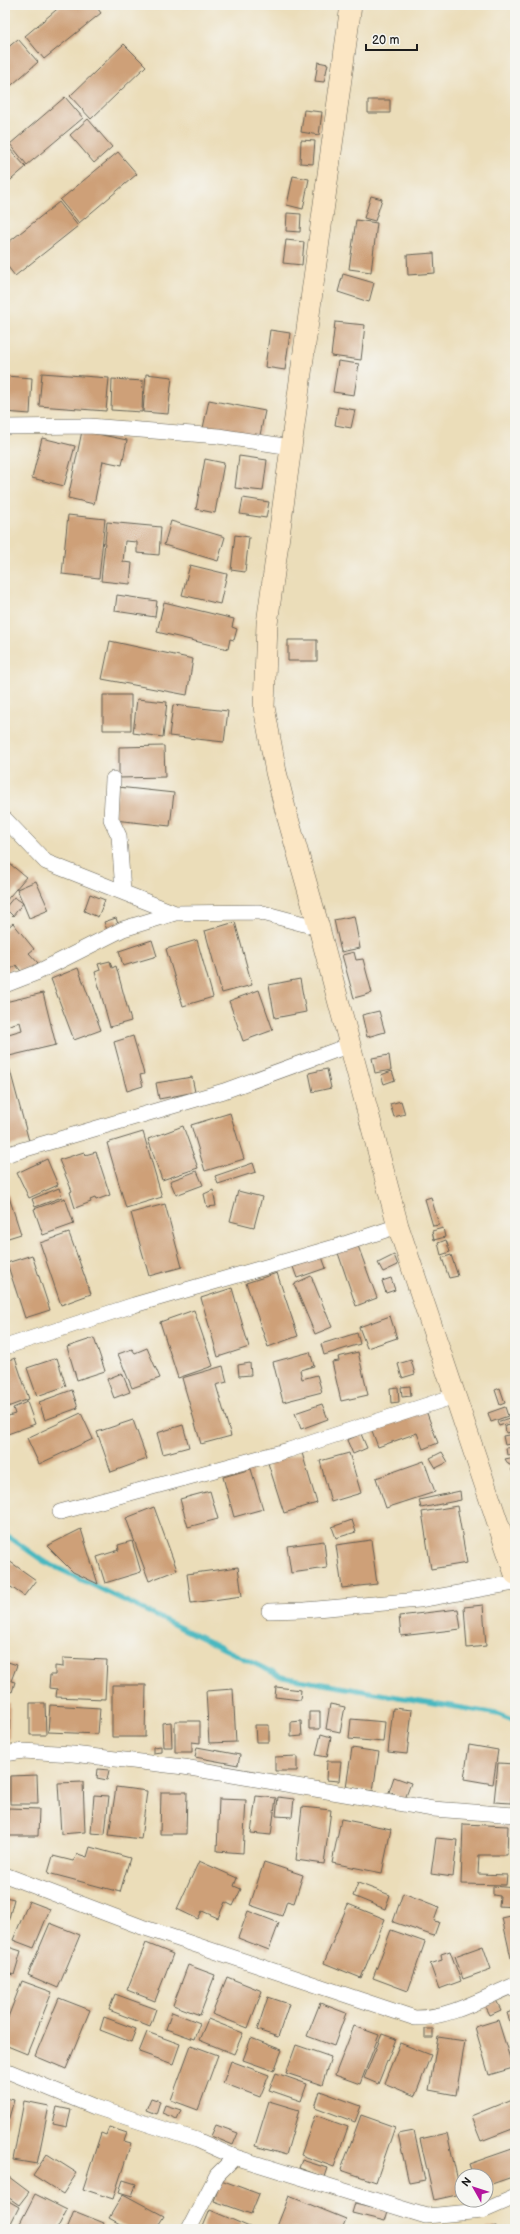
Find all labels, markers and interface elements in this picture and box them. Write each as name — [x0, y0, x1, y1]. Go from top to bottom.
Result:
scale bar — [366, 26, 417, 52]
text: 20 m — [372, 33, 399, 48]
north arrow — [454, 2168, 494, 2208]
text: N — [459, 2175, 474, 2189]

